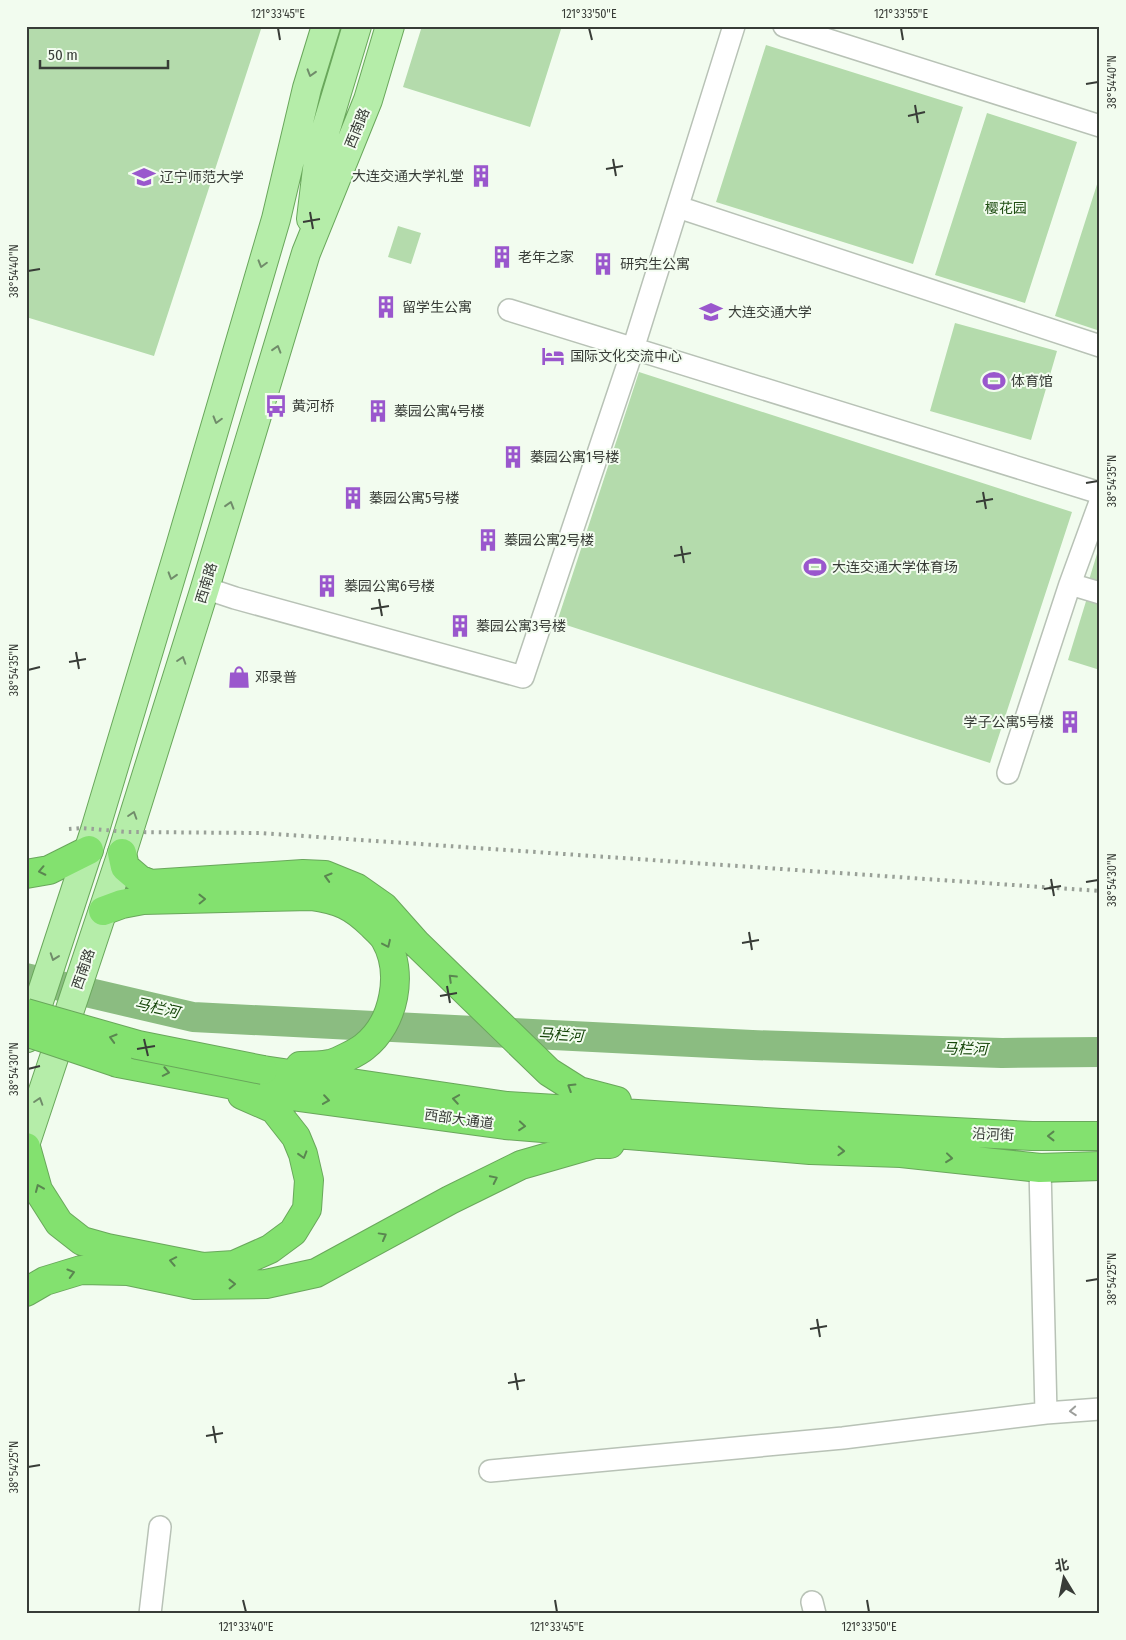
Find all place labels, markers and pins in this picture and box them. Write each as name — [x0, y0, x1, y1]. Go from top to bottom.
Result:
building icon: 大连交通大学礼堂 — [468, 163, 494, 189]
school or university icon: 辽宁师范大学 — [131, 164, 157, 190]
place label: 大连交通大学礼堂 — [352, 168, 464, 185]
place label: 辽宁师范大学 — [160, 169, 244, 186]
building icon: 老年之家 — [489, 244, 515, 270]
place label: 老年之家 — [518, 249, 574, 266]
building icon: 研究生公寓 — [590, 251, 616, 277]
place label: 研究生公寓 — [620, 256, 690, 273]
building icon: 留学生公寓 — [373, 294, 399, 320]
place label: 留学生公寓 — [402, 299, 472, 316]
school or university icon: 大连交通大学 — [698, 299, 724, 325]
place label: 大连交通大学 — [728, 304, 812, 321]
hotel icon: 国际文化交流中心 — [540, 343, 566, 369]
place label: 国际文化交流中心 — [570, 348, 682, 365]
sports icon: 体育馆 — [981, 368, 1007, 394]
place label: 体育馆 — [1011, 373, 1053, 390]
bus stop icon: 黄河桥 — [263, 393, 289, 419]
place label: 黄河桥 — [292, 398, 334, 415]
building icon: 蓁园公寓4号楼 — [365, 398, 391, 424]
place label: 蓁园公寓4号楼 — [394, 403, 485, 420]
building icon: 蓁园公寓1号楼 — [500, 444, 526, 470]
place label: 蓁园公寓1号楼 — [530, 449, 619, 466]
building icon: 蓁园公寓5号楼 — [340, 485, 366, 511]
place label: 蓁园公寓5号楼 — [369, 490, 459, 507]
building icon: 蓁园公寓2号楼 — [475, 527, 501, 553]
place label: 蓁园公寓2号楼 — [504, 532, 594, 549]
sports icon: 大连交通大学体育场 — [802, 554, 828, 580]
place label: 大连交通大学体育场 — [832, 559, 958, 576]
building icon: 蓁园公寓6号楼 — [314, 573, 340, 599]
place label: 蓁园公寓6号楼 — [344, 578, 435, 595]
building icon: 蓁园公寓3号楼 — [447, 613, 473, 639]
place label: 蓁园公寓3号楼 — [476, 618, 566, 635]
shop icon: 邓录普 — [226, 664, 252, 690]
place label: 邓录普 — [255, 669, 297, 686]
building icon: 学子公寓5号楼 — [1057, 709, 1083, 735]
place label: 学子公寓5号楼 — [964, 714, 1054, 731]

